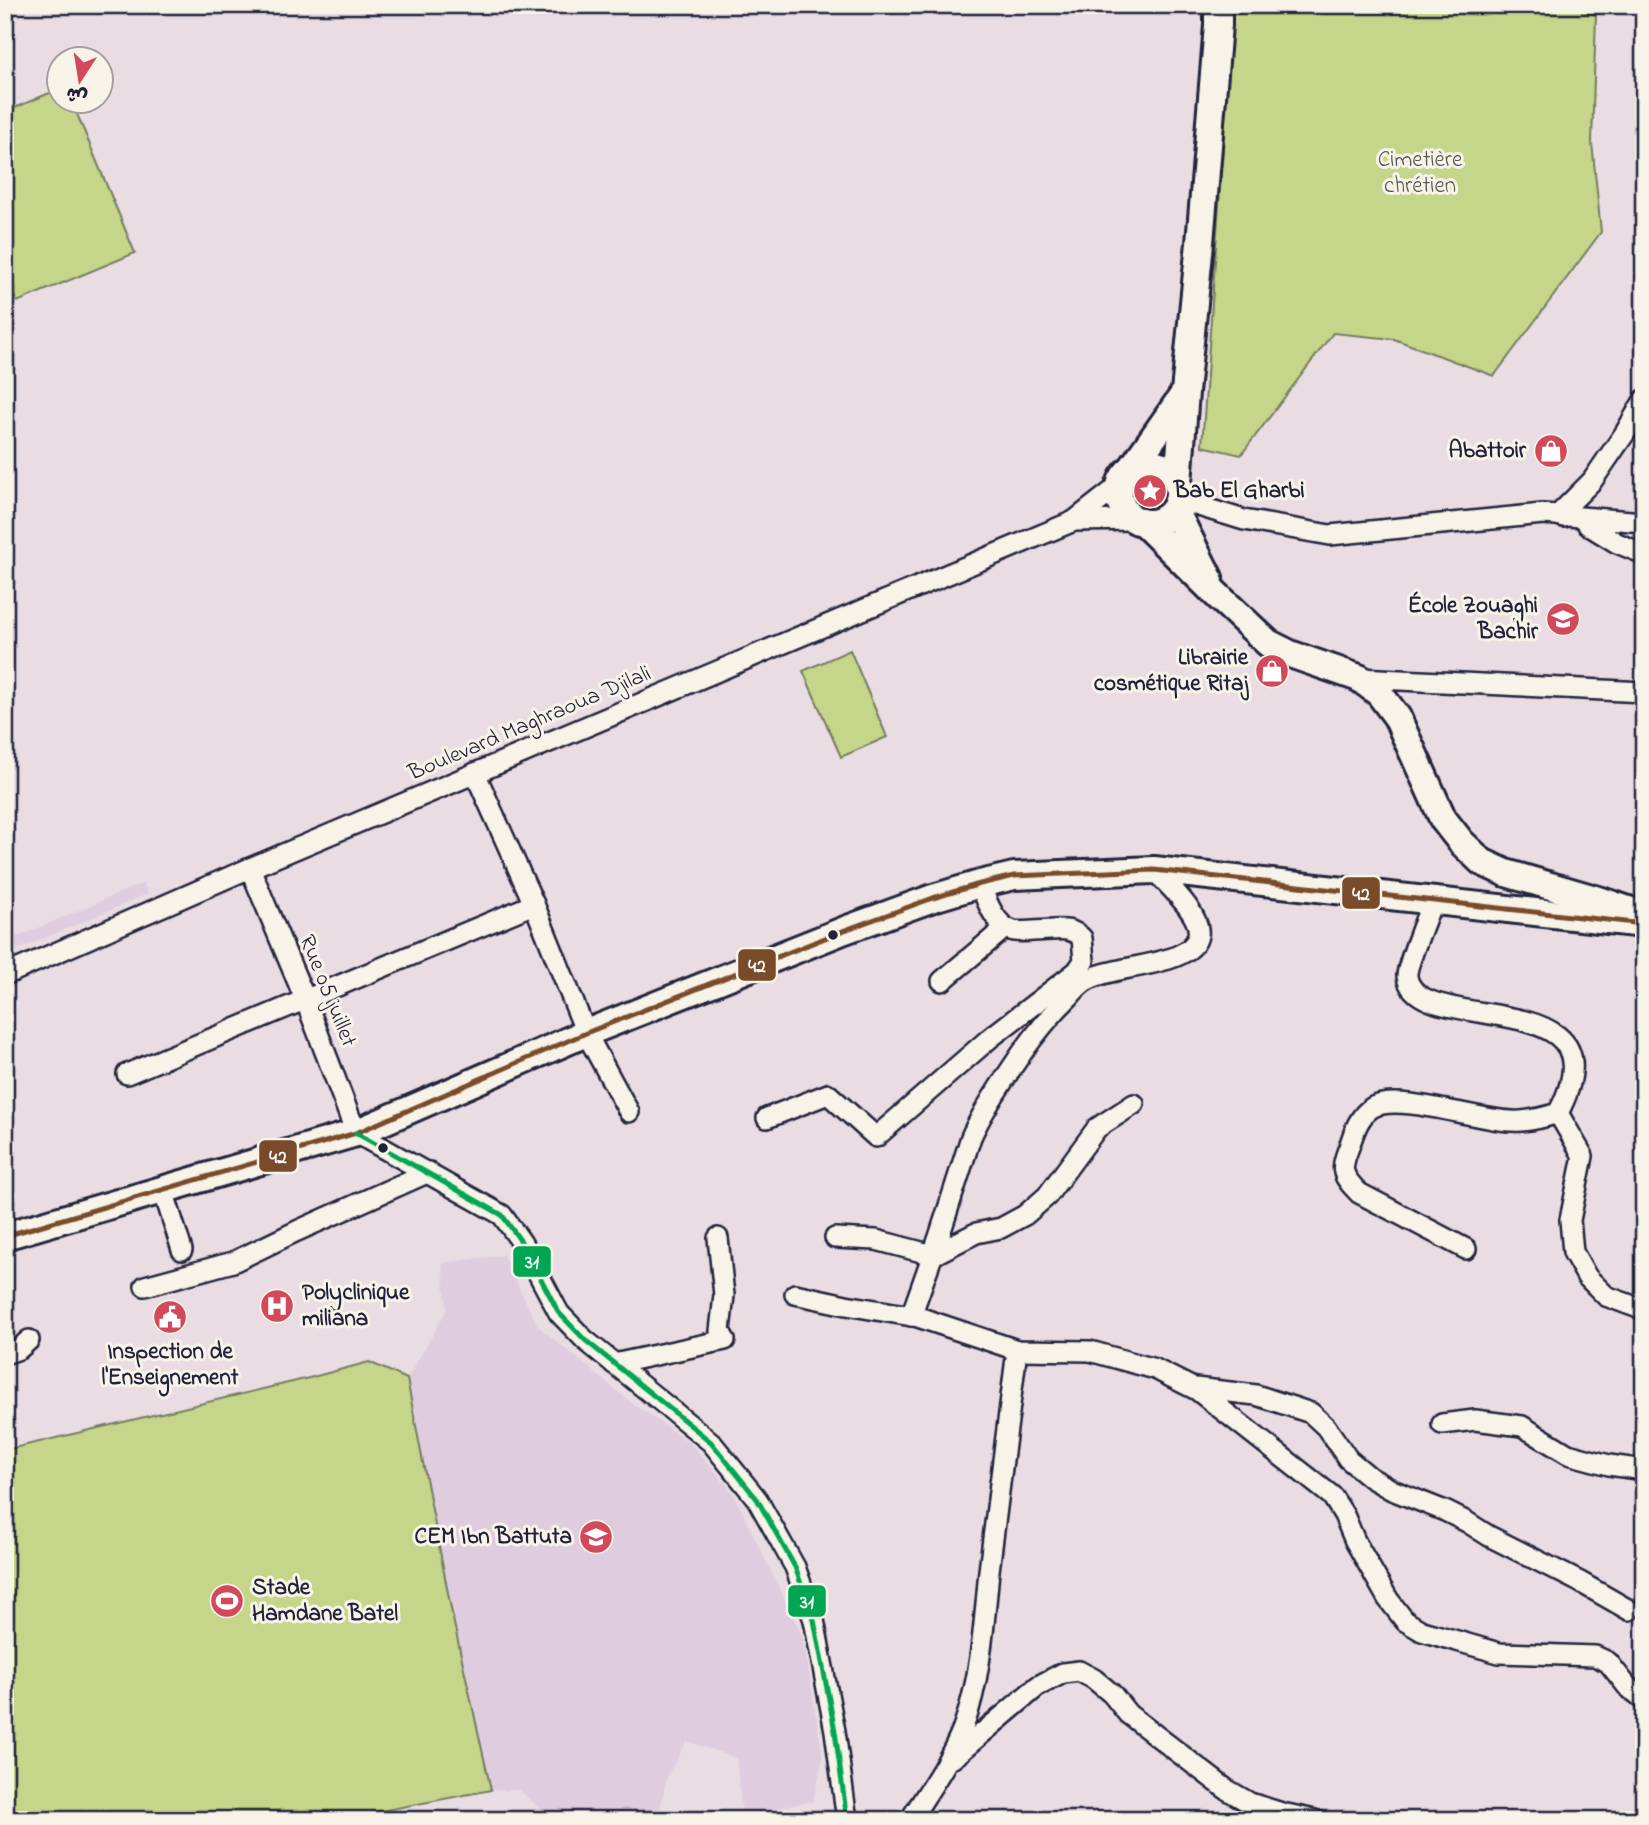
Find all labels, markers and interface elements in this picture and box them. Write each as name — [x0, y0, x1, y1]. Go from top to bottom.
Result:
north arrow — [46, 46, 116, 116]
text: ش — [64, 79, 90, 110]
park label: Cimetière chrétien — [1378, 144, 1463, 203]
shop icon: Abattoir — [1532, 432, 1570, 470]
place label: Abattoir — [1449, 435, 1527, 468]
place icon: Bab El Gharbi — [1131, 472, 1169, 510]
place label: Bab El Gharbi — [1173, 475, 1305, 508]
place label: École Zouaghi Bachir — [1408, 590, 1539, 649]
school or university icon: École Zouaghi Bachir — [1544, 600, 1582, 638]
place label: Librairie cosmétique Ritaj — [1094, 642, 1249, 701]
shop icon: Librairie cosmétique Ritaj — [1253, 652, 1291, 690]
street label: Boulevard Maghraoua Djilali — [402, 658, 657, 792]
line badge: 42 — [1341, 876, 1381, 910]
text: 42 — [1352, 882, 1370, 909]
unlabelled marker — [826, 928, 840, 942]
street label: Rue 05 juillet — [290, 930, 365, 1052]
line badge: 42 — [737, 948, 777, 982]
text: 42 — [748, 954, 766, 981]
line badge: 42 — [258, 1139, 298, 1173]
unlabelled marker — [376, 1141, 390, 1155]
text: 42 — [269, 1145, 287, 1172]
line badge: 31 — [512, 1245, 552, 1278]
text: 31 — [524, 1250, 539, 1277]
place label: Polyclinique miliana — [302, 1277, 410, 1336]
hospital icon: Polyclinique miliana — [258, 1287, 296, 1325]
public building icon: Inspection de l'Enseignement — [151, 1298, 189, 1336]
place label: Inspection de l'Enseignement — [102, 1336, 239, 1397]
school or university icon: CEM Ibn Battuta — [577, 1518, 615, 1556]
place label: CEM Ibn Battuta — [414, 1521, 572, 1554]
place label: Stade Hamdane Batel — [252, 1572, 398, 1631]
sports icon: Stade Hamdane Batel — [208, 1582, 246, 1620]
line badge: 31 — [787, 1584, 827, 1618]
text: 31 — [799, 1590, 814, 1617]

